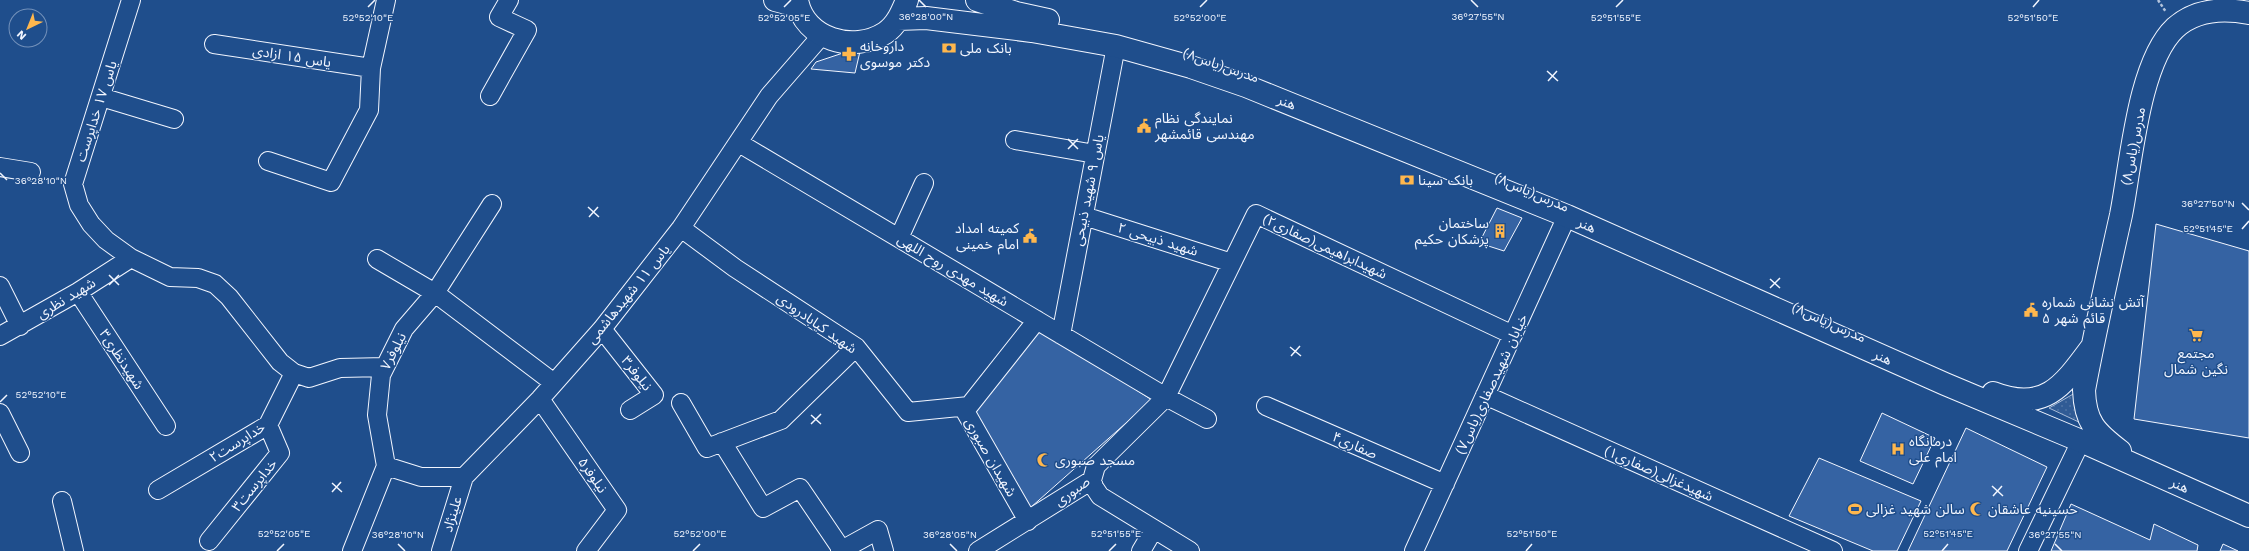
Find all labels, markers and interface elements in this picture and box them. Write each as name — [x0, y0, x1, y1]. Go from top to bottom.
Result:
north arrow — [8, 8, 48, 48]
text: 36°28'00"N — [899, 11, 953, 22]
text: 36°27'55"N — [1451, 11, 1505, 22]
text: 52°52'10"E — [343, 12, 393, 23]
text: 52°52'05"E — [758, 12, 810, 23]
text: 52°52'00"E — [1173, 12, 1227, 23]
text: 52°51'55"E — [1591, 12, 1641, 23]
text: 52°51'50"E — [2008, 12, 2058, 23]
text: N — [14, 27, 29, 42]
place label: داروخانه دکتر موسوی — [860, 38, 930, 71]
bank icon: بانک ملی — [941, 40, 957, 56]
place label: بانک ملی — [960, 40, 1012, 57]
street label: یاس ۱۵ ازادی — [251, 42, 333, 71]
street label: مدرس(یاس۸) — [1181, 45, 1261, 86]
pharmacy icon: داروخانه دکتر موسوی — [841, 46, 857, 62]
street label: یاس ۱۷ خداپرست — [72, 58, 122, 164]
street label: هنر — [1274, 91, 1299, 114]
street label: مدرس(یاس۸) — [2118, 105, 2149, 187]
place label: نمایندگی نظام مهندسی قائمشهر — [1154, 110, 1254, 143]
public building icon: نمایندگی نظام مهندسی قائمشهر — [1136, 118, 1152, 134]
street label: یاس ۹ شهید ذبیحی — [1069, 133, 1108, 247]
street label: مدرس(یاس۸) — [1492, 169, 1572, 216]
bank icon: بانک سینا — [1399, 172, 1415, 188]
place label: بانک سینا — [1418, 172, 1473, 188]
text: 36°28'10"N — [15, 175, 67, 186]
text: 36°27'50"N — [2181, 198, 2235, 209]
street label: شهیدابراهیمی(صفاری۲) — [1260, 210, 1390, 283]
street label: هنر — [1574, 214, 1599, 237]
place label: ساختمان پزشکان حکیم — [1415, 215, 1489, 250]
street label: شهید ذبیحی ۲ — [1116, 219, 1200, 260]
place label: کمیته امداد امام خمینی — [955, 220, 1019, 255]
building icon: ساختمان پزشکان حکیم — [1492, 223, 1508, 239]
text: 52°51'45"E — [2183, 223, 2233, 234]
public building icon: کمیته امداد امام خمینی — [1022, 228, 1038, 244]
street label: شهید مهدی روح اللهی — [893, 231, 1011, 312]
street label: یاس ۱۱ شهیدهاشمی — [583, 241, 674, 347]
street label: شهید نظری — [34, 274, 99, 323]
street label: شهید کیابادرودی — [773, 290, 860, 357]
place label: آتش نشانی شماره ۵ قائم شهر — [2042, 294, 2145, 329]
street label: مدرس(یاس۸) — [1789, 299, 1869, 346]
public building icon: آتش نشانی شماره ۵ قائم شهر — [2023, 302, 2039, 318]
street label: خیابان شهیدصفاری(یاس۷) — [1451, 311, 1531, 457]
street label: شهیدنظری۳ — [96, 326, 147, 393]
supermarket icon: مجتمع نگین شمال — [2188, 327, 2204, 343]
street label: نیلوفر۷ — [377, 330, 410, 373]
place label: مجتمع نگین شمال — [2164, 345, 2228, 378]
street label: هنر — [1870, 346, 1895, 369]
street label: نیلوفر۳ — [618, 352, 656, 394]
text: 52°52'10"E — [16, 389, 66, 400]
street label: شهیدان صبوری — [961, 415, 1020, 500]
street label: خداپرست۲ — [206, 419, 269, 467]
street label: صفاری۴ — [1330, 428, 1380, 463]
place label: درمانگاه امام علی — [1909, 433, 1957, 468]
hospital icon: درمانگاه امام علی — [1890, 441, 1906, 457]
street label: شهیدغزالی(صفاری۱) — [1602, 442, 1716, 505]
mosque icon: مسجد صبوری — [1036, 452, 1052, 468]
place label: مسجد صبوری — [1055, 452, 1135, 469]
street label: نیلوفر۵ — [574, 454, 611, 497]
street label: خداپرست۳ — [228, 456, 282, 516]
street label: صبوری — [1051, 473, 1094, 510]
street label: هنر — [2167, 474, 2192, 497]
street label: علینژاد — [439, 494, 466, 534]
sports icon: سالن شهید غزالی — [1847, 501, 1863, 517]
place label: سالن شهید غزالی — [1866, 501, 1965, 518]
mosque icon: حسینیه عاشقان — [1969, 501, 1985, 517]
place label: حسینیه عاشقان — [1988, 501, 2078, 518]
text: 52°52'05"E — [258, 528, 310, 539]
text: 52°52'00"E — [673, 528, 727, 539]
text: 52°51'55"E — [1091, 528, 1141, 539]
text: 52°51'50"E — [1507, 528, 1557, 539]
text: 52°51'45"E — [1923, 528, 1973, 539]
text: 36°28'10"N — [372, 529, 424, 540]
text: 36°28'05"N — [923, 529, 977, 540]
text: 36°27'55"N — [2028, 529, 2082, 540]

